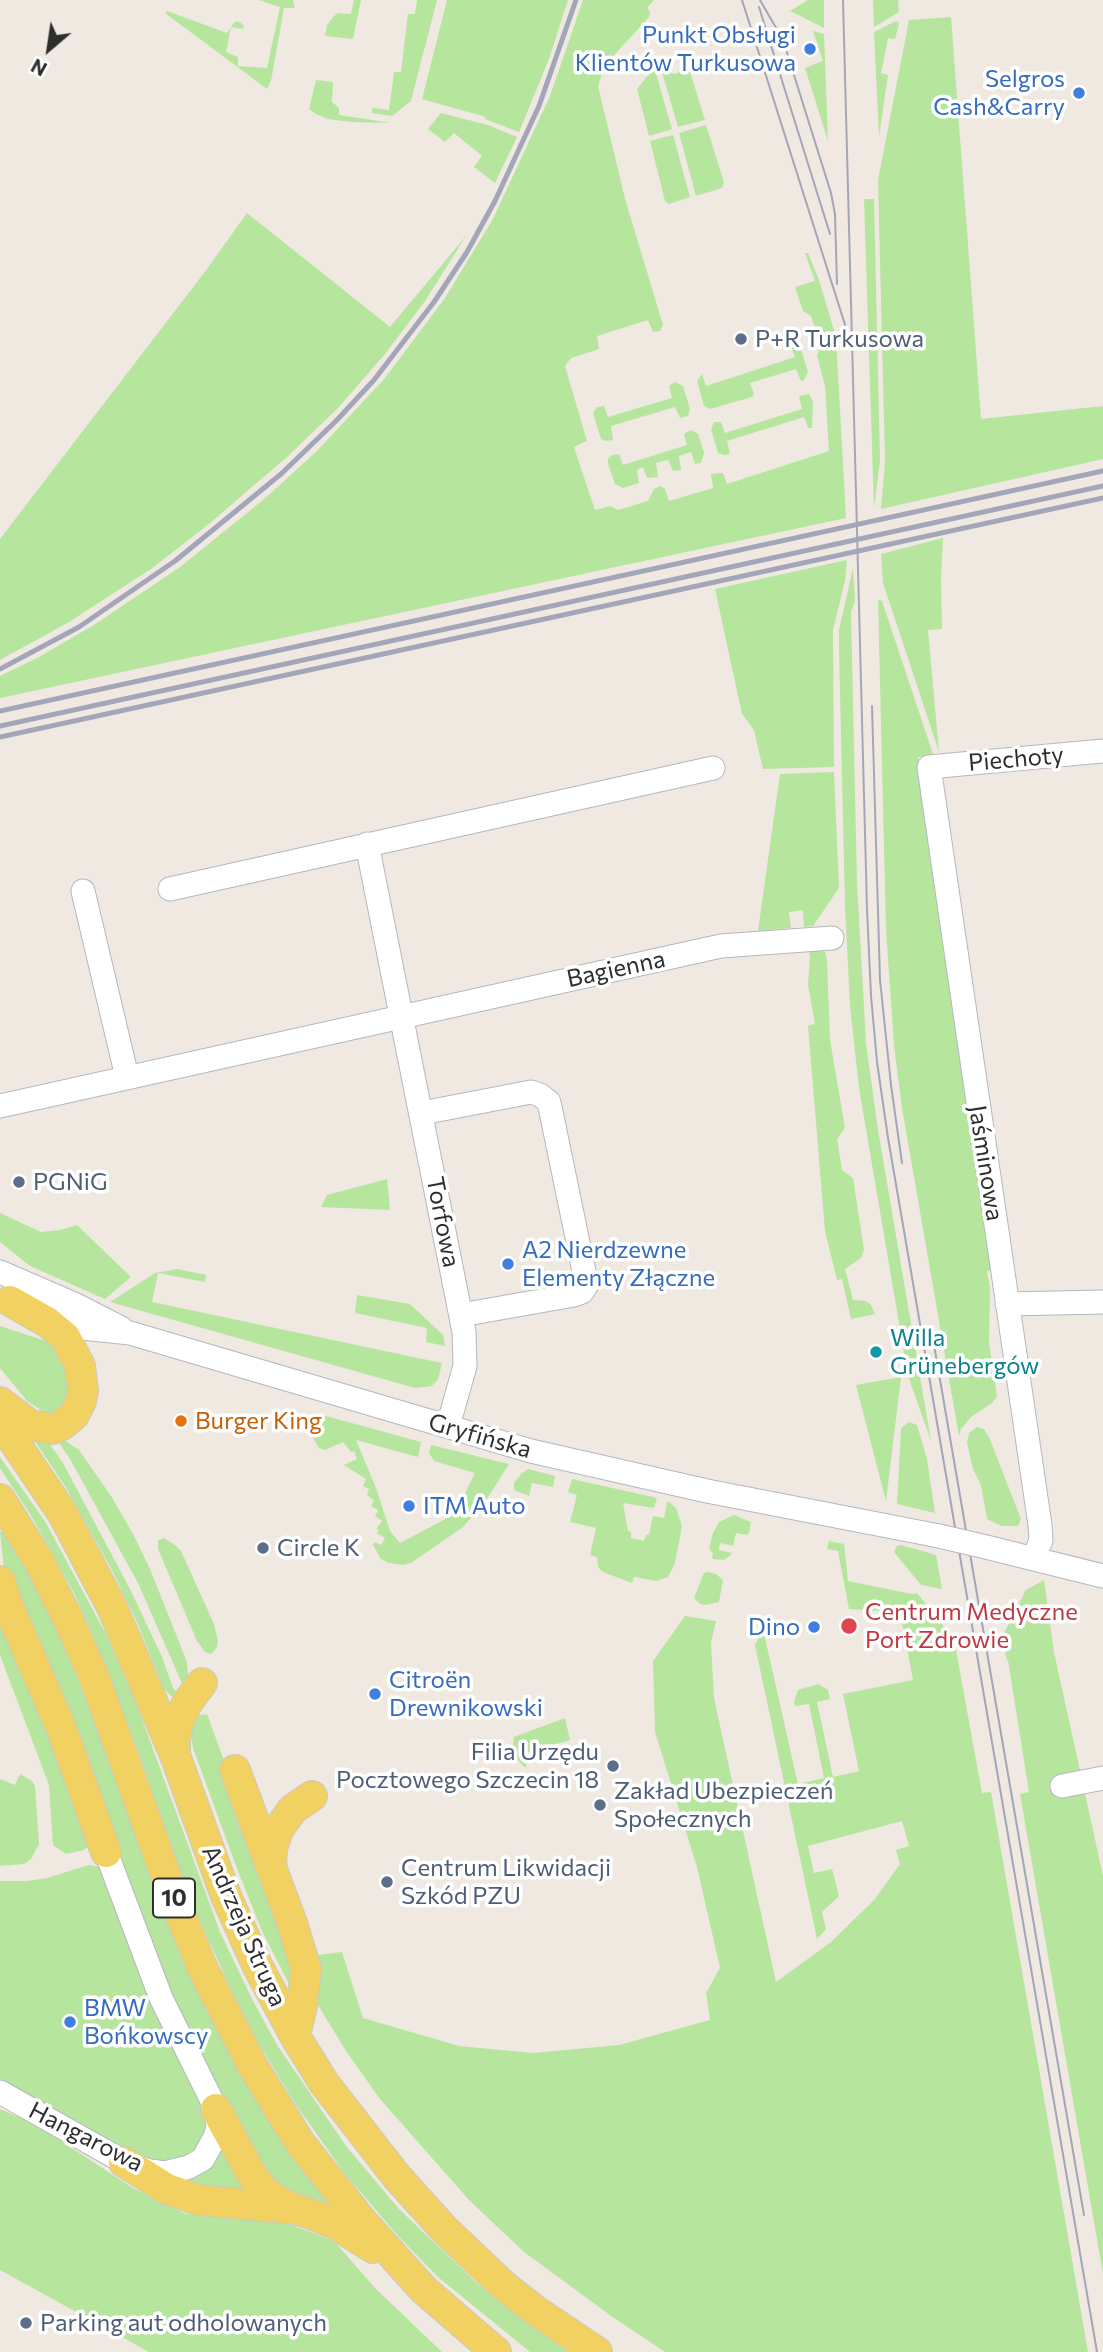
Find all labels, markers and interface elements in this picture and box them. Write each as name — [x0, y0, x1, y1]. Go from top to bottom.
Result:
north arrow — [14, 14, 84, 84]
place label: Punkt Obsługi Klientów Turkusowa — [575, 21, 796, 77]
marker: Punkt Obsługi Klientów Turkusowa — [802, 41, 818, 57]
text: N — [27, 54, 50, 81]
place label: Selgros Cash&Carry — [933, 65, 1065, 121]
marker: Selgros Cash&Carry — [1071, 85, 1087, 101]
place label: P+R Turkusowa — [755, 325, 924, 353]
marker: P+R Turkusowa — [733, 331, 749, 347]
street label: Piechoty — [967, 740, 1065, 778]
street label: Bagienna — [564, 945, 668, 993]
street label: Jaśminowa — [963, 1103, 1009, 1223]
place label: PGNiG — [33, 1168, 108, 1196]
marker: PGNiG — [11, 1174, 27, 1190]
street label: Torfowa — [420, 1174, 466, 1270]
place label: A2 Nierdzewne Elementy Złączne — [522, 1236, 715, 1292]
marker: A2 Nierdzewne Elementy Złączne — [500, 1256, 516, 1272]
place label: Willa Grünebergów — [890, 1324, 1039, 1380]
marker: Willa Grünebergów — [868, 1344, 884, 1360]
place label: Burger King — [195, 1407, 322, 1435]
street label: Gryfińska — [425, 1408, 535, 1464]
marker: Burger King — [173, 1413, 189, 1429]
place label: ITM Auto — [423, 1492, 526, 1520]
marker: ITM Auto — [401, 1498, 417, 1514]
place label: Circle K — [277, 1534, 360, 1562]
marker: Circle K — [255, 1540, 271, 1556]
place label: Centrum Medyczne Port Zdrowie — [865, 1598, 1078, 1654]
place label: Dino — [748, 1613, 800, 1641]
marker: Centrum Medyczne Port Zdrowie — [839, 1616, 859, 1636]
marker: Dino — [806, 1619, 822, 1635]
place label: Citroën Drewnikowski — [389, 1666, 543, 1722]
marker: Citroën Drewnikowski — [367, 1686, 383, 1702]
place label: Filia Urzędu Pocztowego Szczecin 18 — [336, 1738, 599, 1794]
marker: Filia Urzędu Pocztowego Szczecin 18 — [605, 1758, 621, 1774]
place label: Zakład Ubezpieczeń Społecznych — [614, 1777, 833, 1833]
marker: Zakład Ubezpieczeń Społecznych — [592, 1797, 608, 1813]
street label: Andrzeja Struga — [196, 1841, 292, 2011]
place label: Centrum Likwidacji Szkód PZU — [401, 1854, 611, 1910]
marker: Centrum Likwidacji Szkód PZU — [379, 1874, 395, 1890]
road number: 10 — [153, 1879, 195, 1918]
place label: BMW Bońkowscy — [84, 1994, 208, 2050]
marker: BMW Bońkowscy — [62, 2014, 78, 2030]
street label: Hangarowa — [24, 2096, 148, 2178]
place label: Parking aut odholowanych — [40, 2309, 327, 2337]
marker: Parking aut odholowanych — [18, 2315, 34, 2331]

